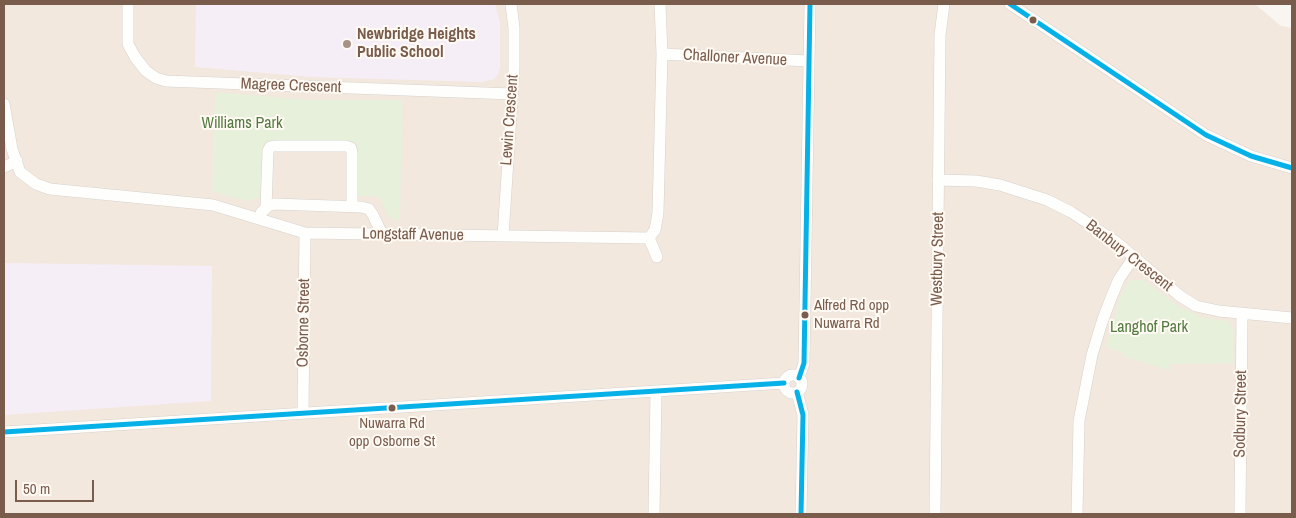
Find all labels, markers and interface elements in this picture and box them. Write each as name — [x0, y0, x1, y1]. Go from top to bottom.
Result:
unlabelled marker — [1028, 15, 1038, 25]
place label: Newbridge Heights Public School — [357, 25, 476, 63]
marker: Newbridge Heights Public School — [341, 38, 353, 50]
street label: Challoner Avenue — [683, 46, 787, 70]
street label: Lewin Crescent — [497, 74, 523, 166]
street label: Magree Crescent — [240, 75, 342, 97]
park label: Williams Park — [202, 114, 282, 134]
street label: Westbury Street — [928, 212, 948, 306]
street label: Banbury Crescent — [1082, 216, 1176, 296]
street label: Longstaff Avenue — [362, 225, 464, 245]
street label: Osborne Street — [294, 278, 314, 368]
place label: Alfred Rd opp Nuwarra Rd — [814, 297, 889, 332]
marker: Alfred Rd opp Nuwarra Rd — [800, 310, 810, 320]
park label: Langhof Park — [1110, 318, 1188, 338]
street label: Sodbury Street — [1231, 370, 1251, 458]
marker: Nuwarra Rd opp Osborne St — [387, 403, 397, 413]
place label: Nuwarra Rd opp Osborne St — [349, 415, 435, 450]
scale bar — [18, 470, 96, 502]
text: 50 m — [23, 478, 50, 499]

